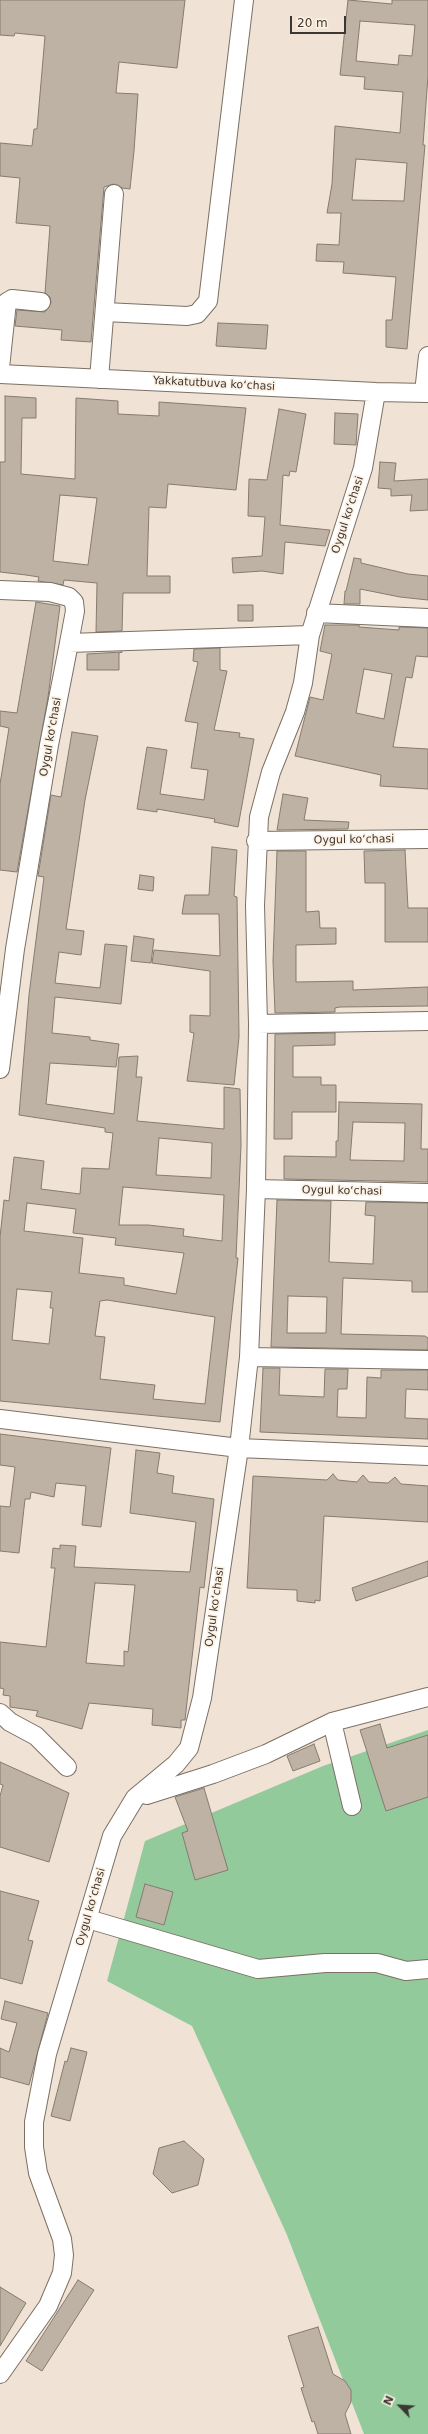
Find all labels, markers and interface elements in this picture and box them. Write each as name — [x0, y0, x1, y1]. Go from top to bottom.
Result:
scale bar — [292, 8, 348, 34]
text: 20 m — [297, 16, 328, 30]
street label: Yakkatutbuva koʻchasi — [153, 374, 275, 394]
street label: Oygul koʻchasi — [329, 475, 367, 555]
street label: Oygul koʻchasi — [38, 696, 64, 778]
street label: Oygul koʻchasi — [314, 833, 394, 847]
street label: Oygul koʻchasi — [302, 1184, 382, 1198]
street label: Oygul koʻchasi — [203, 1566, 227, 1648]
street label: Oygul koʻchasi — [74, 1867, 108, 1947]
north arrow — [380, 2386, 420, 2426]
text: N — [381, 2394, 397, 2408]

